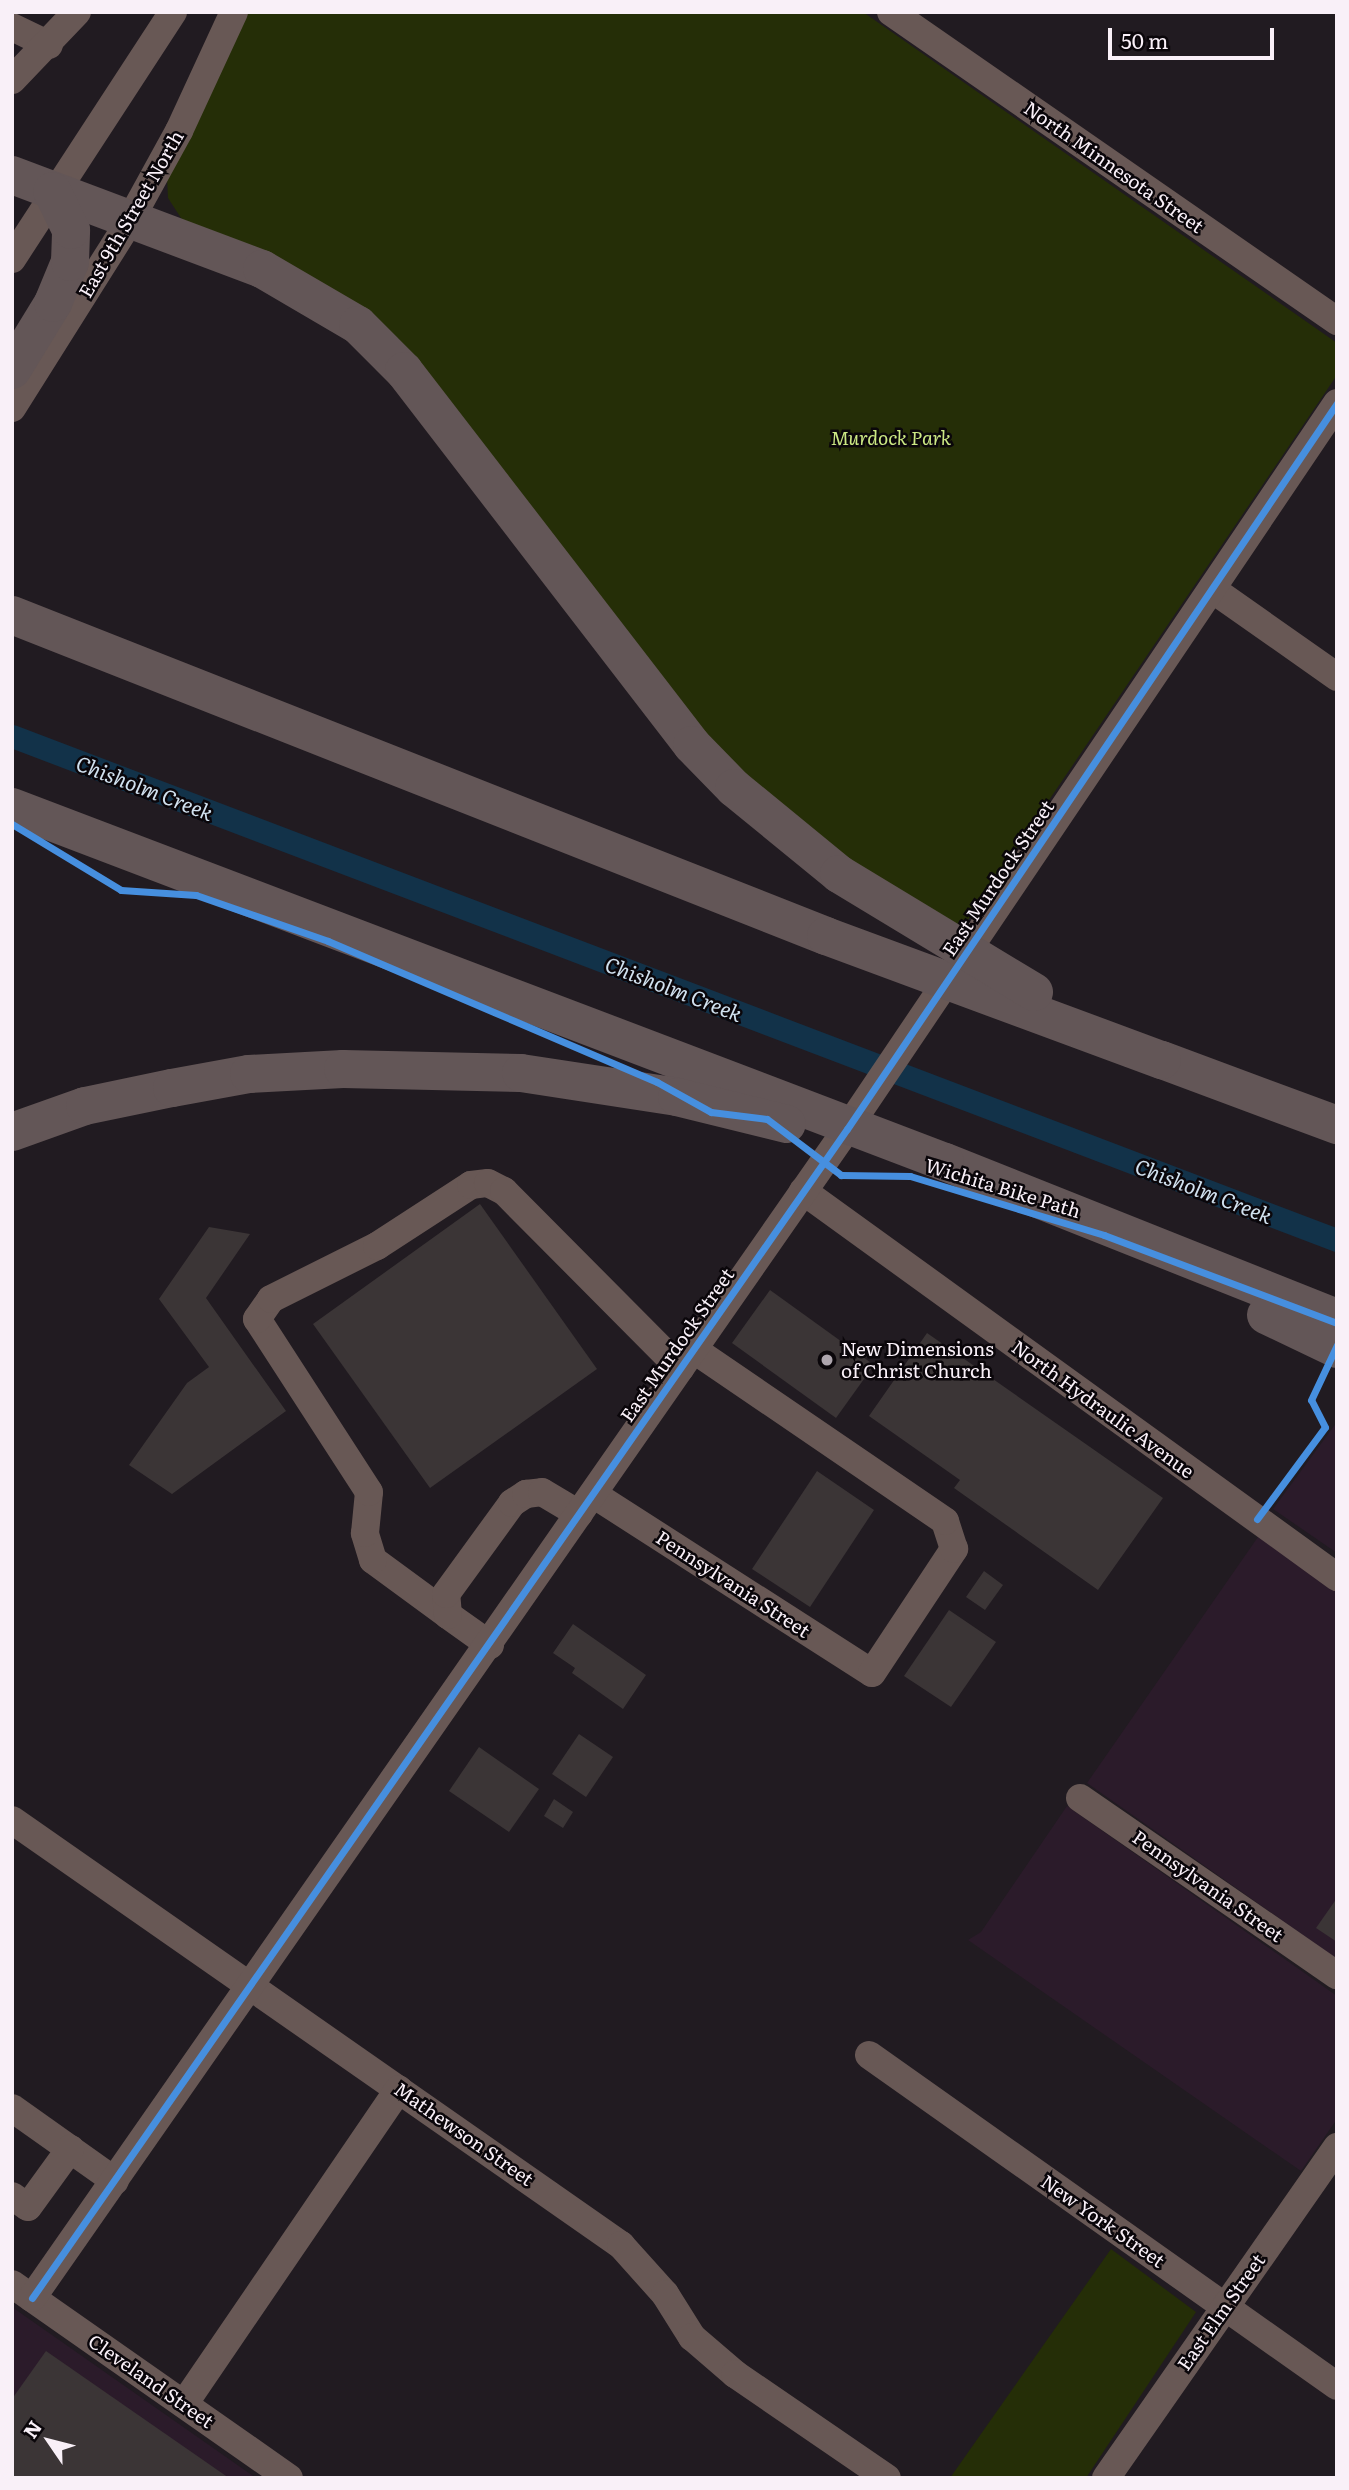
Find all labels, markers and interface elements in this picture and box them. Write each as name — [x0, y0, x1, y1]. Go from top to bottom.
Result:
scale bar — [1111, 14, 1277, 58]
text: 50 m — [1121, 24, 1168, 55]
street label: North Minnesota Street — [1020, 96, 1208, 238]
street label: East 9th Street North — [74, 126, 188, 302]
park label: Murdock Park — [831, 427, 951, 449]
water label: Chisholm Creek — [73, 749, 217, 825]
street label: East Murdock Street — [937, 796, 1059, 960]
water label: Chisholm Creek — [602, 950, 746, 1026]
water label: Chisholm Creek — [1132, 1152, 1276, 1228]
street label: Wichita Bike Path — [923, 1154, 1083, 1222]
street label: East Murdock Street — [615, 1264, 739, 1426]
street label: North Hydraulic Avenue — [1007, 1335, 1199, 1483]
place label: New Dimensions of Christ Church — [841, 1338, 994, 1382]
marker: New Dimensions of Christ Church — [819, 1352, 835, 1368]
street label: Pennsylvania Street — [652, 1526, 814, 1642]
street label: Pennsylvania Street — [1128, 1825, 1288, 1947]
street label: Mathewson Street — [390, 2077, 538, 2191]
street label: New York Street — [1037, 2170, 1169, 2272]
street label: East Elm Street — [1172, 2249, 1270, 2375]
street label: Cleveland Street — [84, 2329, 218, 2433]
north arrow — [14, 2406, 84, 2476]
text: N — [16, 2414, 48, 2444]

